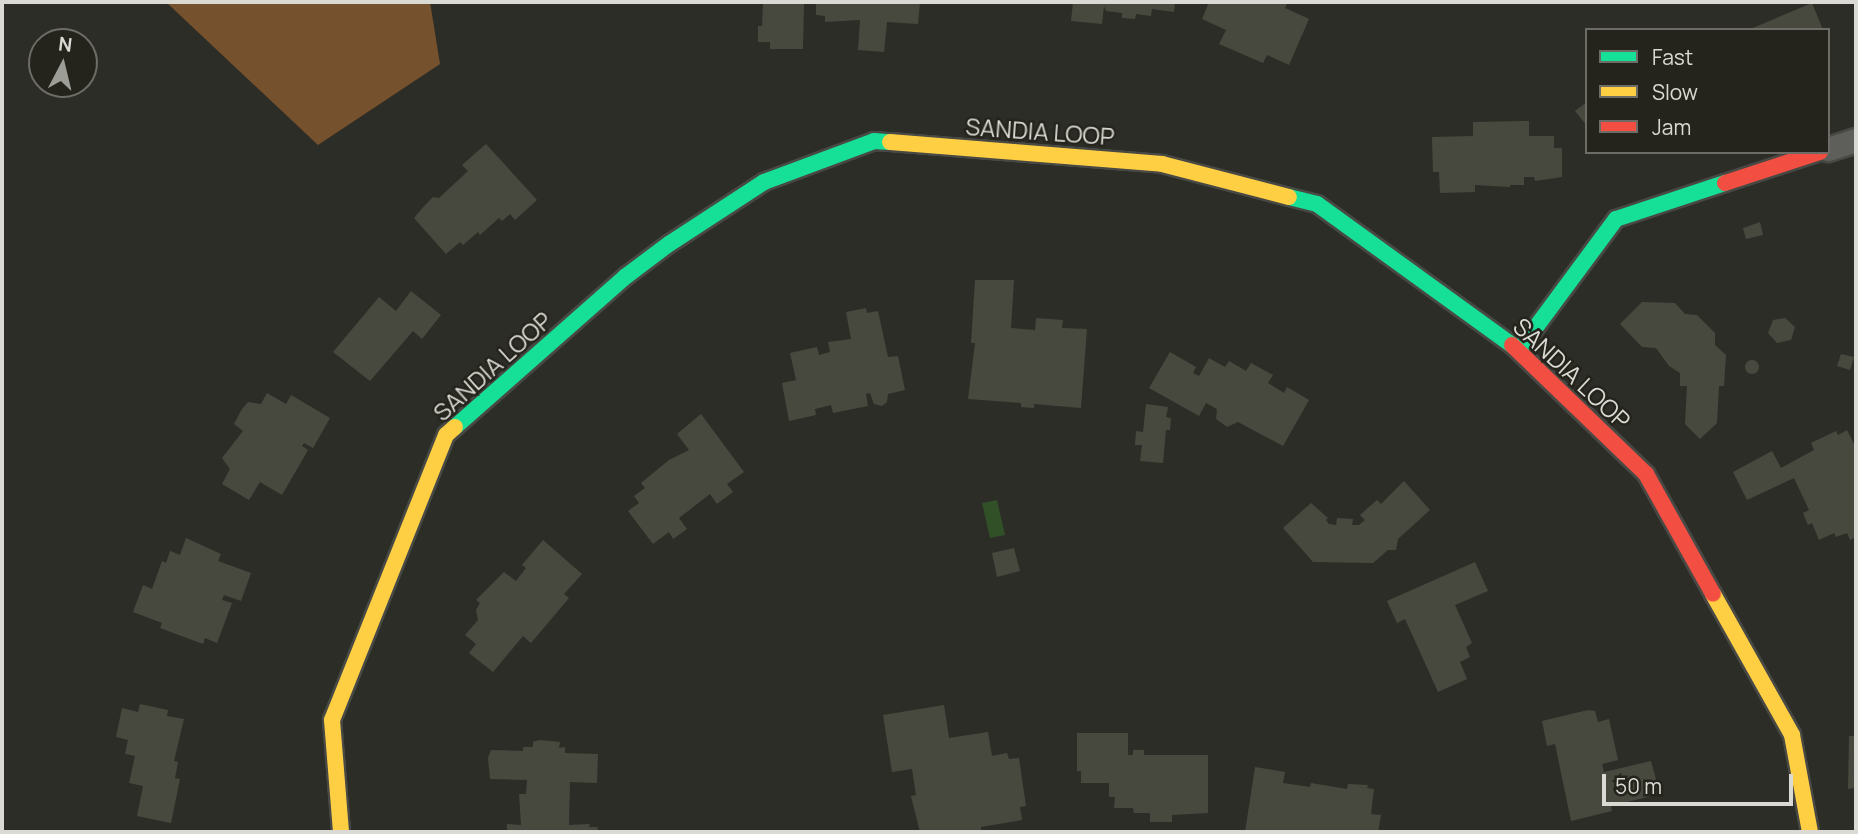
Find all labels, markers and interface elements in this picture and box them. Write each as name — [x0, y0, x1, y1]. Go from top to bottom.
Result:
north arrow — [28, 28, 98, 98]
legend — [1585, 28, 1830, 154]
text: N — [57, 30, 74, 58]
text: Fast — [1652, 43, 1693, 71]
text: Slow — [1652, 78, 1698, 106]
street label: SANDIA LOOP — [965, 111, 1115, 151]
text: Jam — [1652, 113, 1691, 141]
street label: SANDIA LOOP — [427, 305, 557, 427]
street label: SANDIA LOOP — [1508, 312, 1636, 434]
scale bar — [1606, 760, 1797, 804]
text: 50 m — [1615, 772, 1662, 800]

